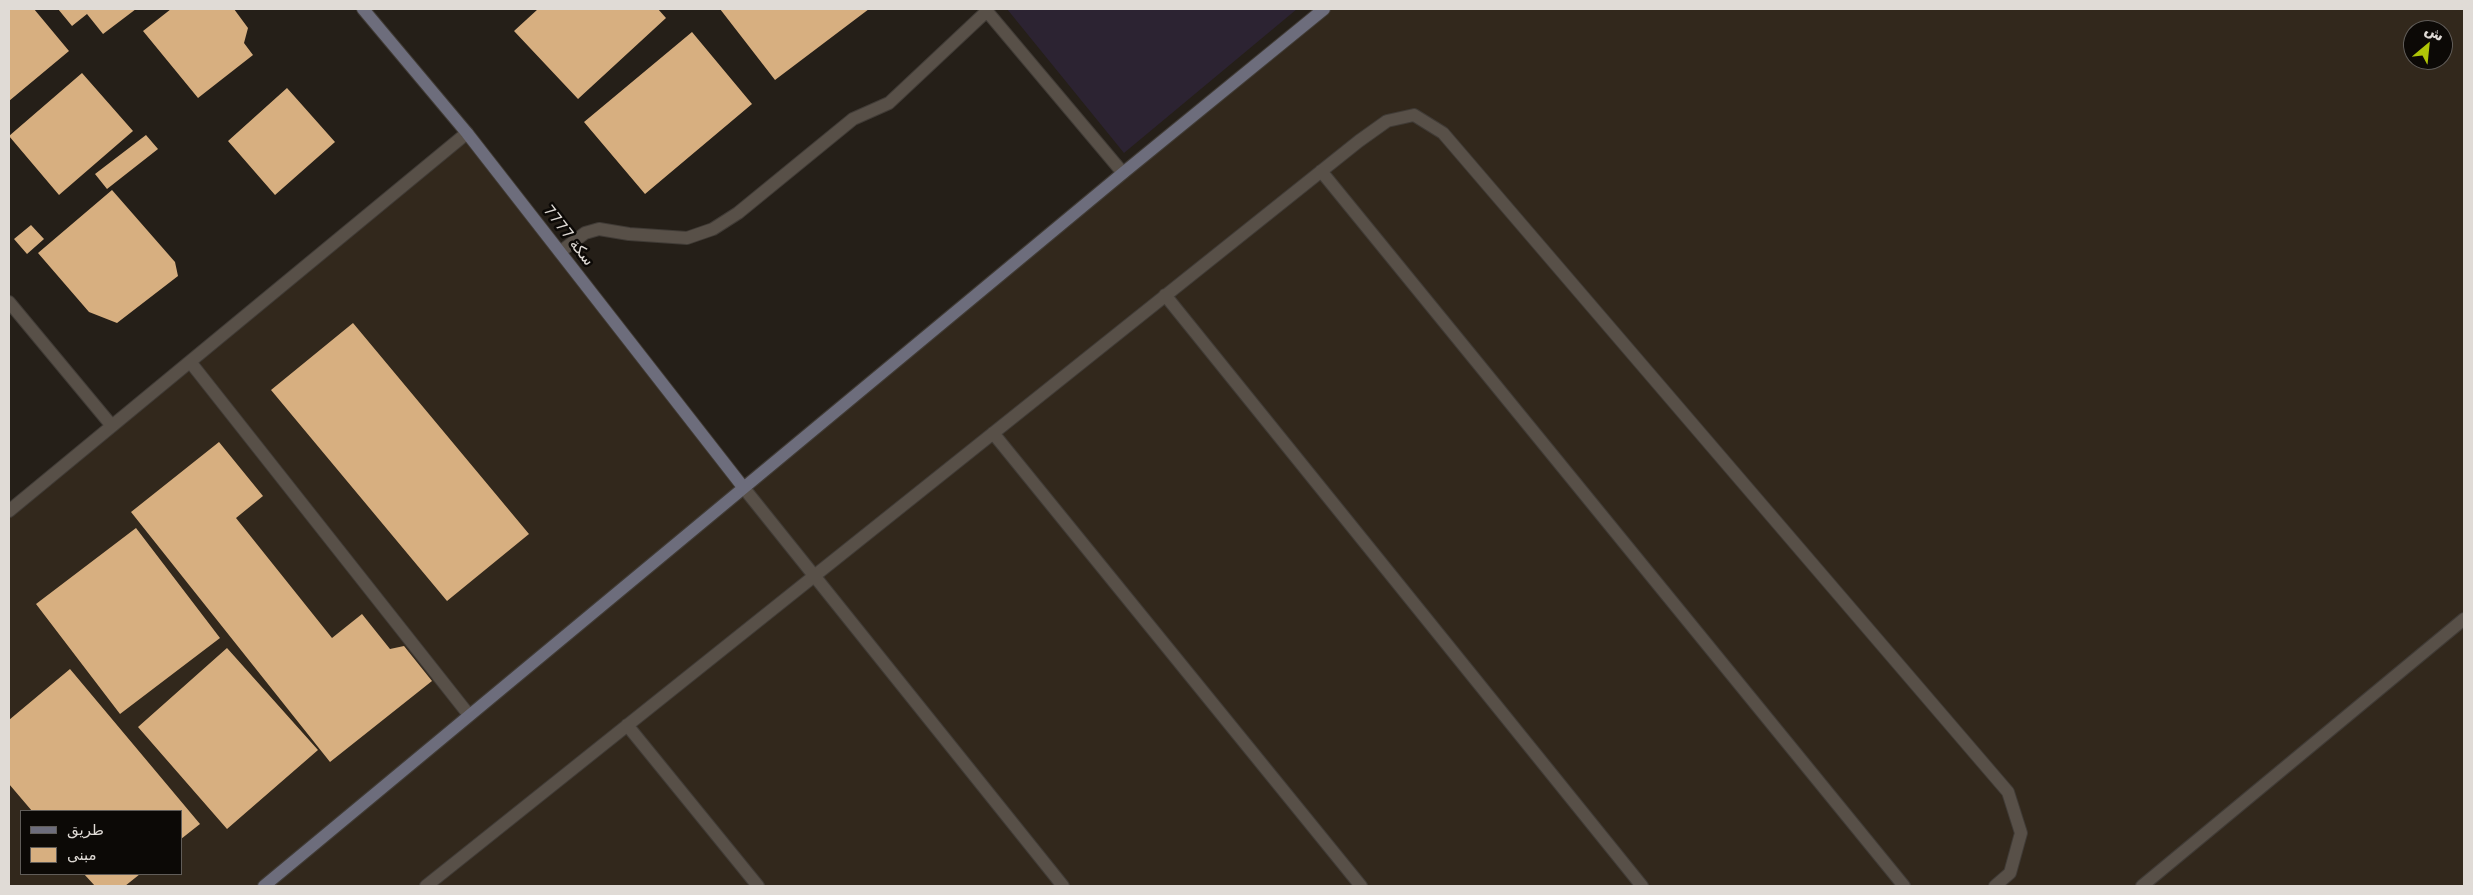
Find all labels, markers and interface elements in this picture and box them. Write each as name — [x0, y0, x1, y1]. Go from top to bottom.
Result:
north arrow — [2403, 20, 2453, 70]
text: ش — [2422, 21, 2447, 44]
street label: سكة 7777 — [539, 202, 597, 270]
legend — [20, 810, 182, 875]
text: طريق — [67, 821, 104, 839]
text: مبنى — [67, 846, 97, 864]

